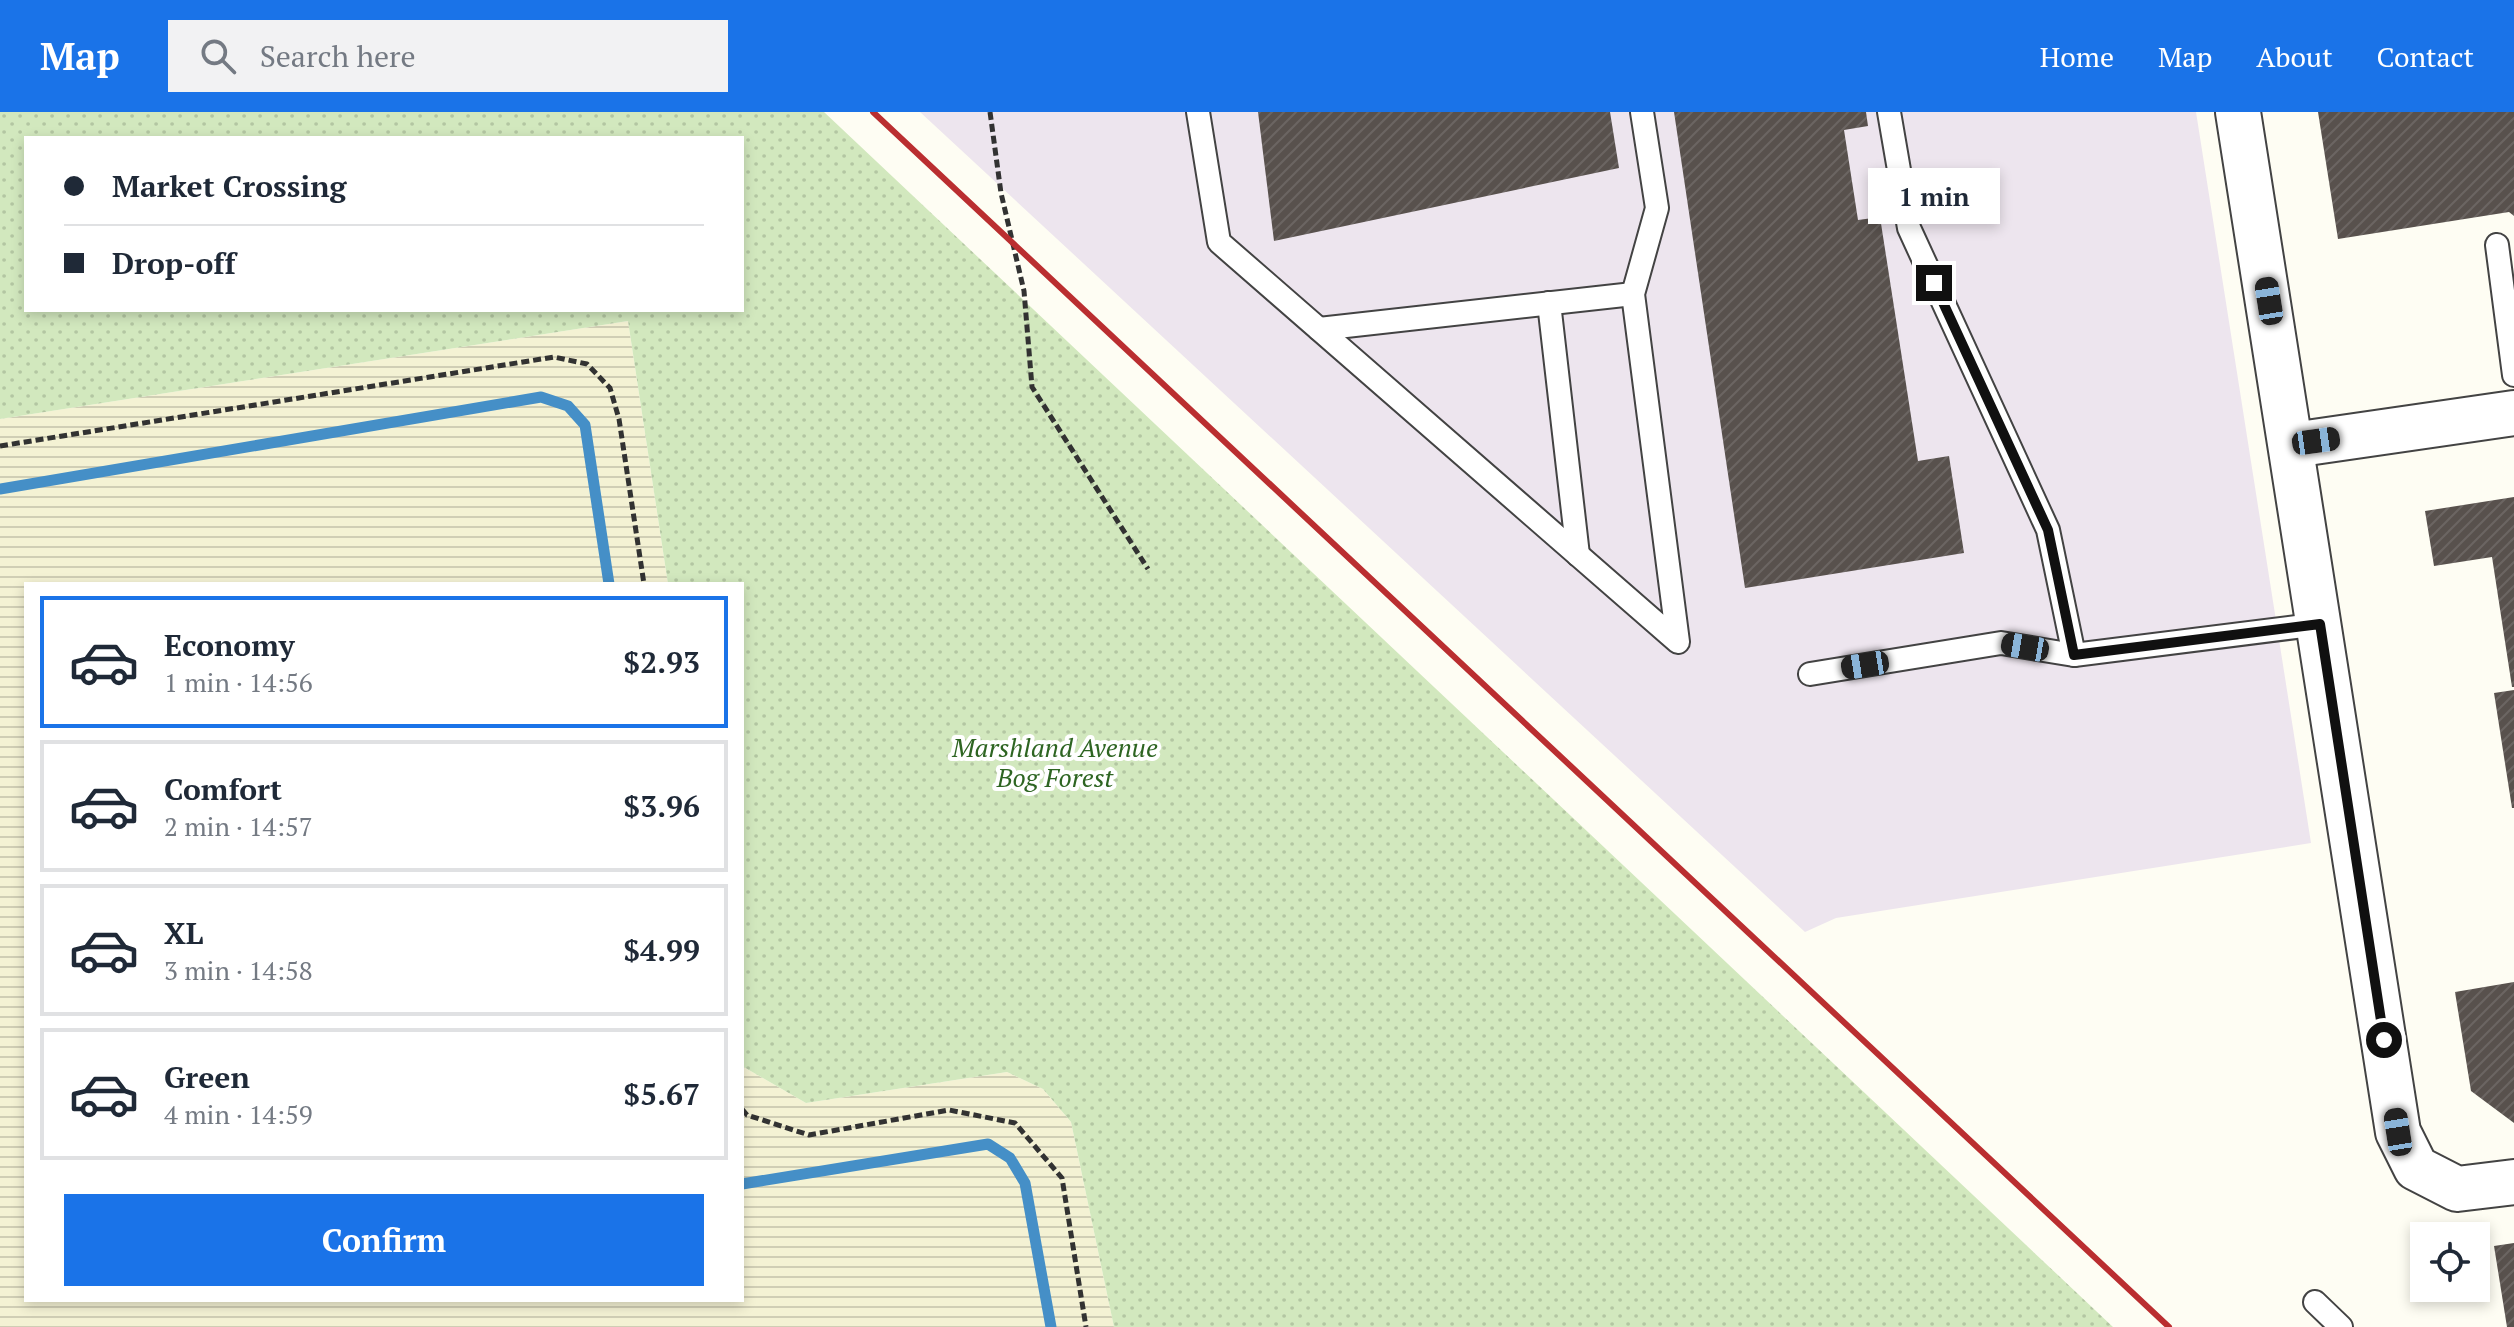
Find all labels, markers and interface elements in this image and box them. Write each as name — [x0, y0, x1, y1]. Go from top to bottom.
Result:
search box — [168, 20, 728, 92]
text: Map — [40, 31, 120, 81]
icon: search — [196, 34, 240, 78]
text: Search here — [260, 36, 416, 76]
text: Home — [2040, 38, 2114, 75]
text: Map — [2158, 38, 2212, 75]
text: About — [2256, 38, 2333, 75]
text: Contact — [2377, 38, 2474, 75]
text: Market Crossing — [112, 166, 346, 206]
callout: 1 min — [1868, 167, 2000, 223]
text: 1 min — [1898, 179, 1970, 213]
text: Drop-off — [112, 243, 236, 283]
route end — [1916, 265, 1952, 301]
car — [2253, 275, 2285, 327]
car — [2291, 426, 2341, 456]
text: Economy — [164, 625, 295, 665]
icon: car — [68, 626, 140, 698]
car — [1999, 631, 2051, 663]
text: $2.93 — [623, 642, 700, 682]
car — [1839, 649, 1891, 681]
text: 1 min · 14:56 — [164, 665, 313, 699]
park label: Marshland Avenue Bog Forest — [951, 730, 1158, 794]
text: Comfort — [164, 769, 282, 809]
icon: car — [68, 770, 140, 842]
text: $3.96 — [623, 786, 700, 826]
text: 2 min · 14:57 — [164, 809, 313, 843]
text: XL — [164, 913, 203, 953]
icon: car — [68, 914, 140, 986]
text: $4.99 — [623, 930, 700, 970]
text: 3 min · 14:58 — [164, 953, 313, 987]
route start — [2366, 1022, 2402, 1058]
text: Green — [164, 1057, 250, 1097]
icon: car — [68, 1058, 140, 1130]
text: $5.67 — [623, 1074, 700, 1114]
text: 4 min · 14:59 — [164, 1097, 313, 1131]
car — [2382, 1106, 2414, 1158]
button: Confirm — [64, 1194, 704, 1286]
map controls — [2410, 1222, 2490, 1302]
button: locate — [2410, 1222, 2490, 1302]

